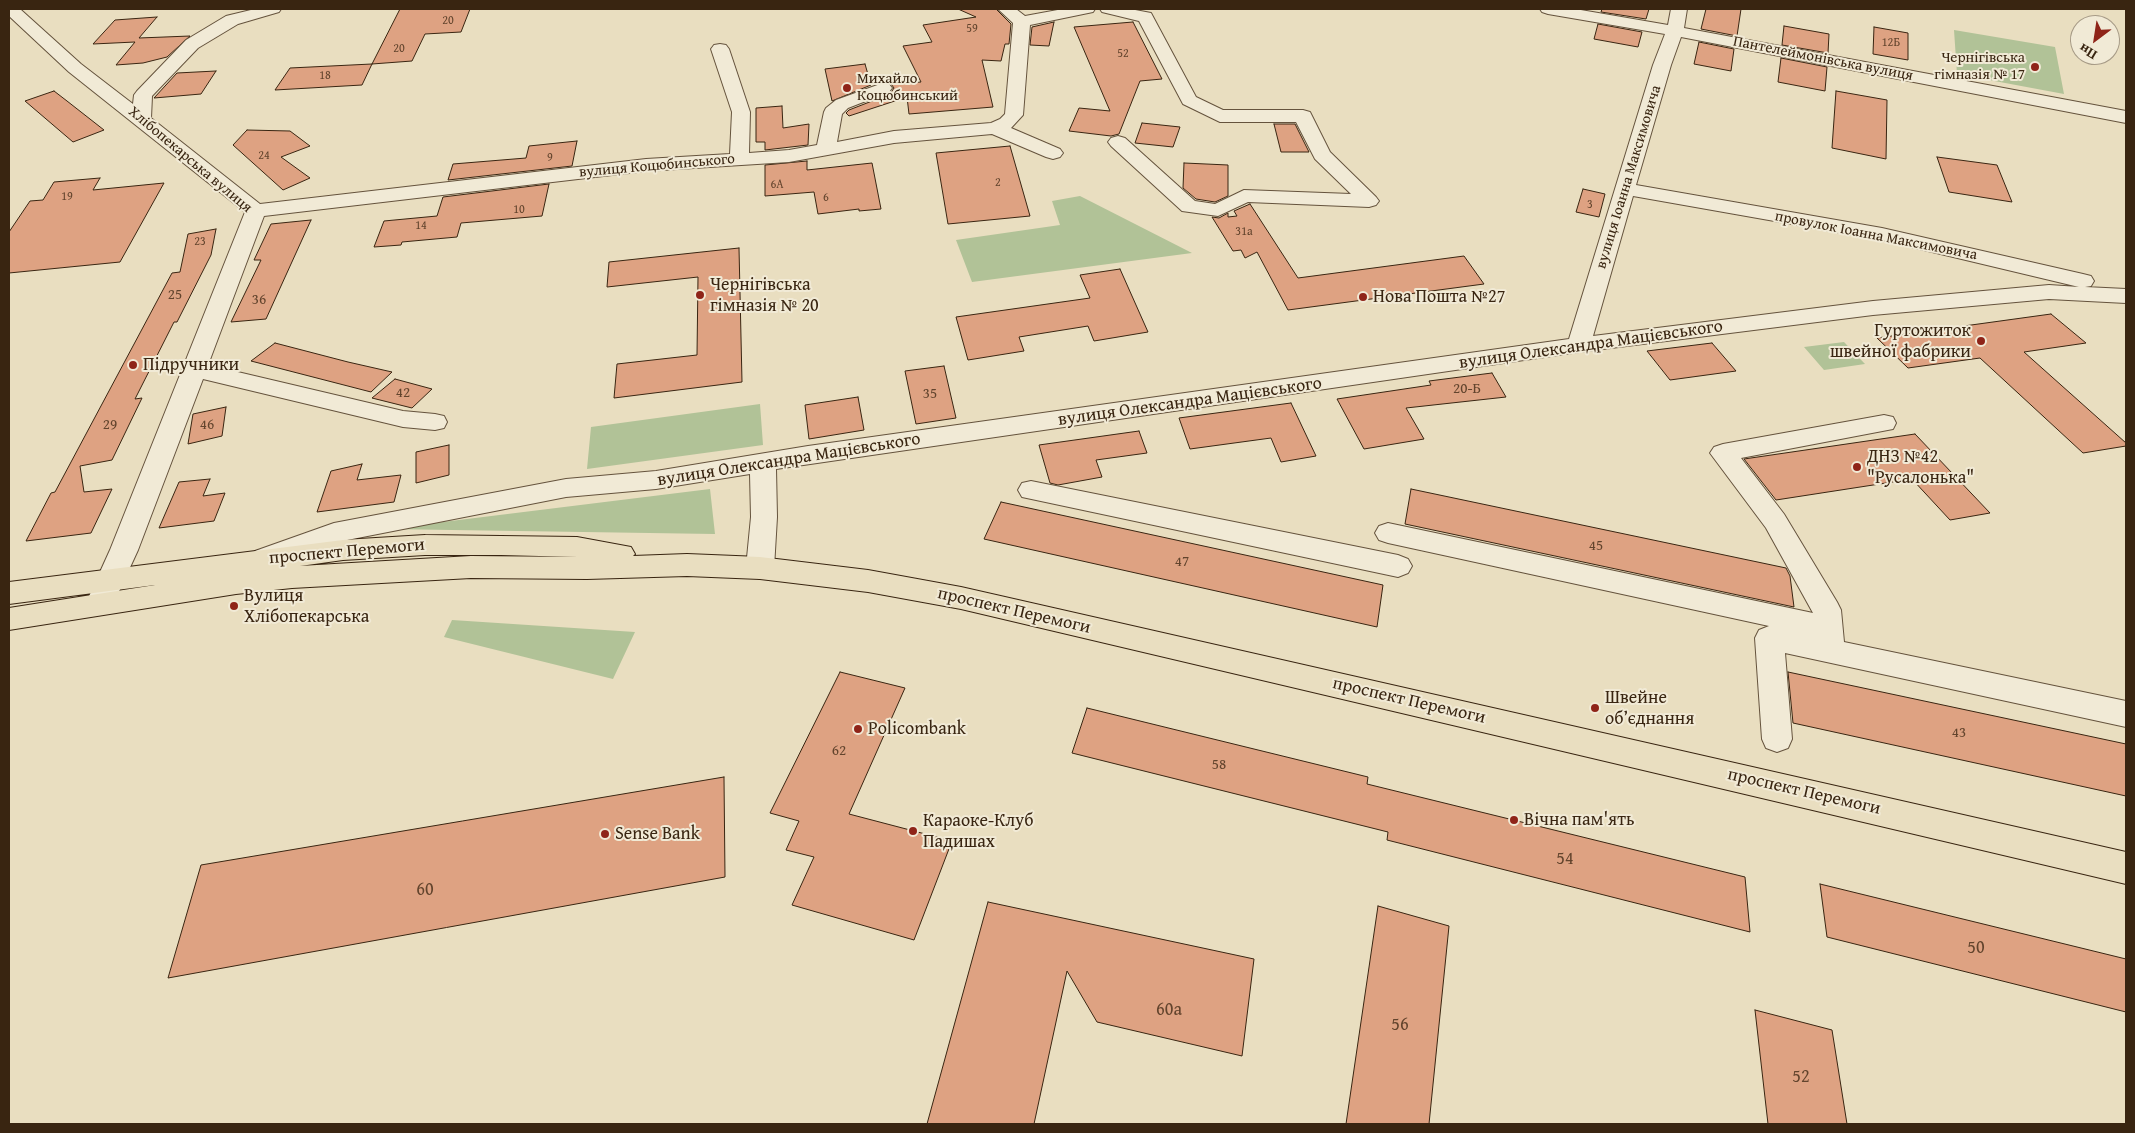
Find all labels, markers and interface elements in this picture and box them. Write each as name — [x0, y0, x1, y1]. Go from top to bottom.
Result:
house number: 20 — [442, 14, 454, 28]
north arrow — [2070, 15, 2120, 65]
house number: 59 — [966, 22, 978, 36]
street label: Пантелеймонівська вулиця — [1732, 33, 1914, 85]
house number: 12Б — [1882, 36, 1900, 50]
text: Пн — [2075, 39, 2101, 65]
house number: 20 — [393, 42, 405, 56]
house number: 52 — [1117, 47, 1129, 61]
place label: Чернігівська гімназія № 17 — [1934, 49, 2025, 84]
marker: Чернігівська гімназія № 17 — [2029, 61, 2041, 73]
house number: 18 — [319, 69, 331, 83]
place label: Михайло Коцюбинський — [857, 70, 958, 105]
marker: Михайло Коцюбинський — [841, 82, 853, 94]
street label: вулиця Іоанна Максимовича — [1592, 83, 1666, 271]
street label: Хлібопекарська вулиця — [124, 103, 256, 217]
house number: 24 — [258, 149, 270, 163]
street label: вулиця Коцюбинського — [578, 150, 736, 182]
house number: 9 — [547, 151, 553, 165]
house number: 2 — [995, 176, 1001, 190]
house number: 6А — [770, 178, 784, 192]
house number: 19 — [61, 190, 73, 204]
house number: 6 — [823, 191, 829, 205]
house number: 3 — [1587, 198, 1593, 212]
house number: 10 — [513, 203, 525, 217]
street label: провулок Іоанна Максимовича — [1773, 208, 1979, 264]
house number: 14 — [415, 219, 427, 233]
house number: 31а — [1235, 225, 1253, 239]
house number: 23 — [194, 235, 206, 249]
place label: Чернігівська гімназія № 20 — [710, 274, 819, 316]
house number: 25 — [168, 286, 182, 304]
place label: Нова Пошта №27 — [1373, 286, 1505, 308]
marker: Чернігівська гімназія № 20 — [694, 289, 706, 301]
house number: 36 — [252, 291, 266, 309]
marker: Нова Пошта №27 — [1357, 291, 1369, 303]
street label: вулиця Олександра Мацієвського — [1458, 316, 1724, 374]
place label: Гуртожиток швейної фабрики — [1830, 320, 1971, 362]
marker: Гуртожиток швейної фабрики — [1975, 335, 1987, 347]
place label: Підручники — [143, 354, 239, 376]
marker: Підручники — [127, 359, 139, 371]
street label: вулиця Олександра Мацієвського — [1057, 373, 1323, 431]
house number: 20-Б — [1453, 380, 1481, 398]
house number: 42 — [396, 384, 410, 402]
house number: 35 — [923, 385, 937, 403]
house number: 29 — [103, 416, 117, 434]
house number: 46 — [200, 416, 214, 434]
street label: вулиця Олександра Мацієвського — [656, 429, 922, 491]
place label: ДНЗ №42 "Русалонька" — [1867, 446, 1974, 488]
marker: ДНЗ №42 "Русалонька" — [1851, 461, 1863, 473]
street label: проспект Перемоги — [268, 534, 426, 570]
house number: 45 — [1589, 537, 1603, 555]
house number: 47 — [1175, 553, 1189, 571]
street label: проспект Перемоги — [935, 583, 1093, 639]
place label: Вулиця Хлібопекарська — [244, 585, 369, 628]
marker: Вулиця Хлібопекарська — [228, 600, 240, 612]
street label: проспект Перемоги — [1330, 673, 1488, 729]
place label: Швейне об’єднання — [1605, 687, 1694, 730]
marker: Швейне об’єднання — [1589, 702, 1601, 714]
place label: Policombank — [868, 718, 966, 740]
marker: Policombank — [852, 723, 864, 735]
house number: 43 — [1952, 724, 1966, 742]
house number: 62 — [832, 742, 846, 760]
house number: 58 — [1212, 756, 1226, 774]
street label: проспект Перемоги — [1725, 764, 1883, 820]
place label: Вічна пам'ять — [1524, 809, 1634, 831]
place label: Караоке-Клуб Падишах — [923, 810, 1033, 852]
marker: Вічна пам'ять — [1508, 814, 1520, 826]
place label: Sense Bank — [615, 823, 700, 845]
marker: Караоке-Клуб Падишах — [907, 825, 919, 837]
marker: Sense Bank — [599, 828, 611, 840]
house number: 54 — [1556, 848, 1574, 870]
house number: 60 — [416, 879, 434, 901]
house number: 50 — [1967, 937, 1985, 959]
house number: 60а — [1156, 999, 1182, 1021]
house number: 56 — [1391, 1014, 1409, 1036]
house number: 52 — [1792, 1066, 1810, 1088]

